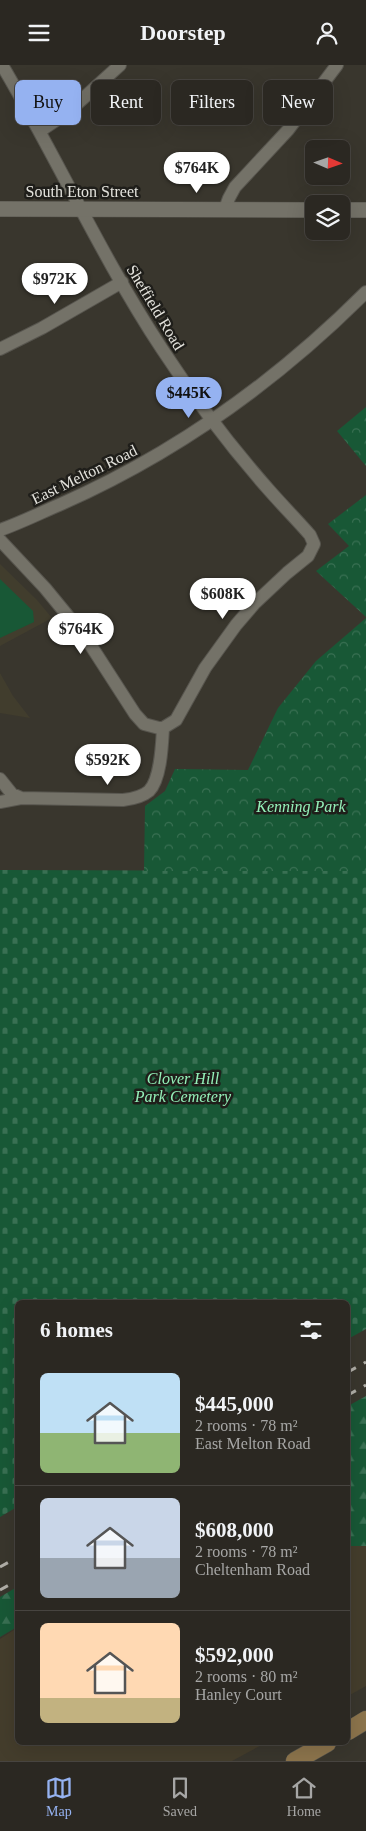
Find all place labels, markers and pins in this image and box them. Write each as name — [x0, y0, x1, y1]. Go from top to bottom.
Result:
pin: $764K — [162, 151, 232, 194]
pin: $972K — [20, 263, 90, 305]
pin: $445K — [154, 377, 224, 419]
pin: $608K — [188, 577, 258, 620]
pin: $764K — [46, 613, 116, 655]
pin: $592K — [73, 743, 143, 786]

